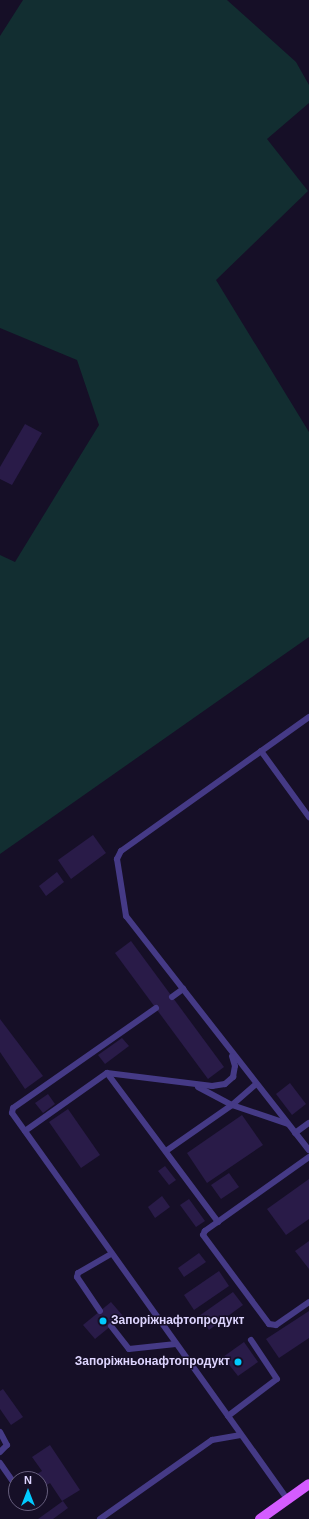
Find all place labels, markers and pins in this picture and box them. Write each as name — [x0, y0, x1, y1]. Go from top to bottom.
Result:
place label: Запоріжнафтопродукт — [111, 1314, 244, 1328]
marker: Запоріжнафтопродукт — [98, 1316, 108, 1326]
place label: Запоріжньонафтопродукт — [75, 1355, 230, 1369]
marker: Запоріжньонафтопродукт — [233, 1357, 243, 1367]

